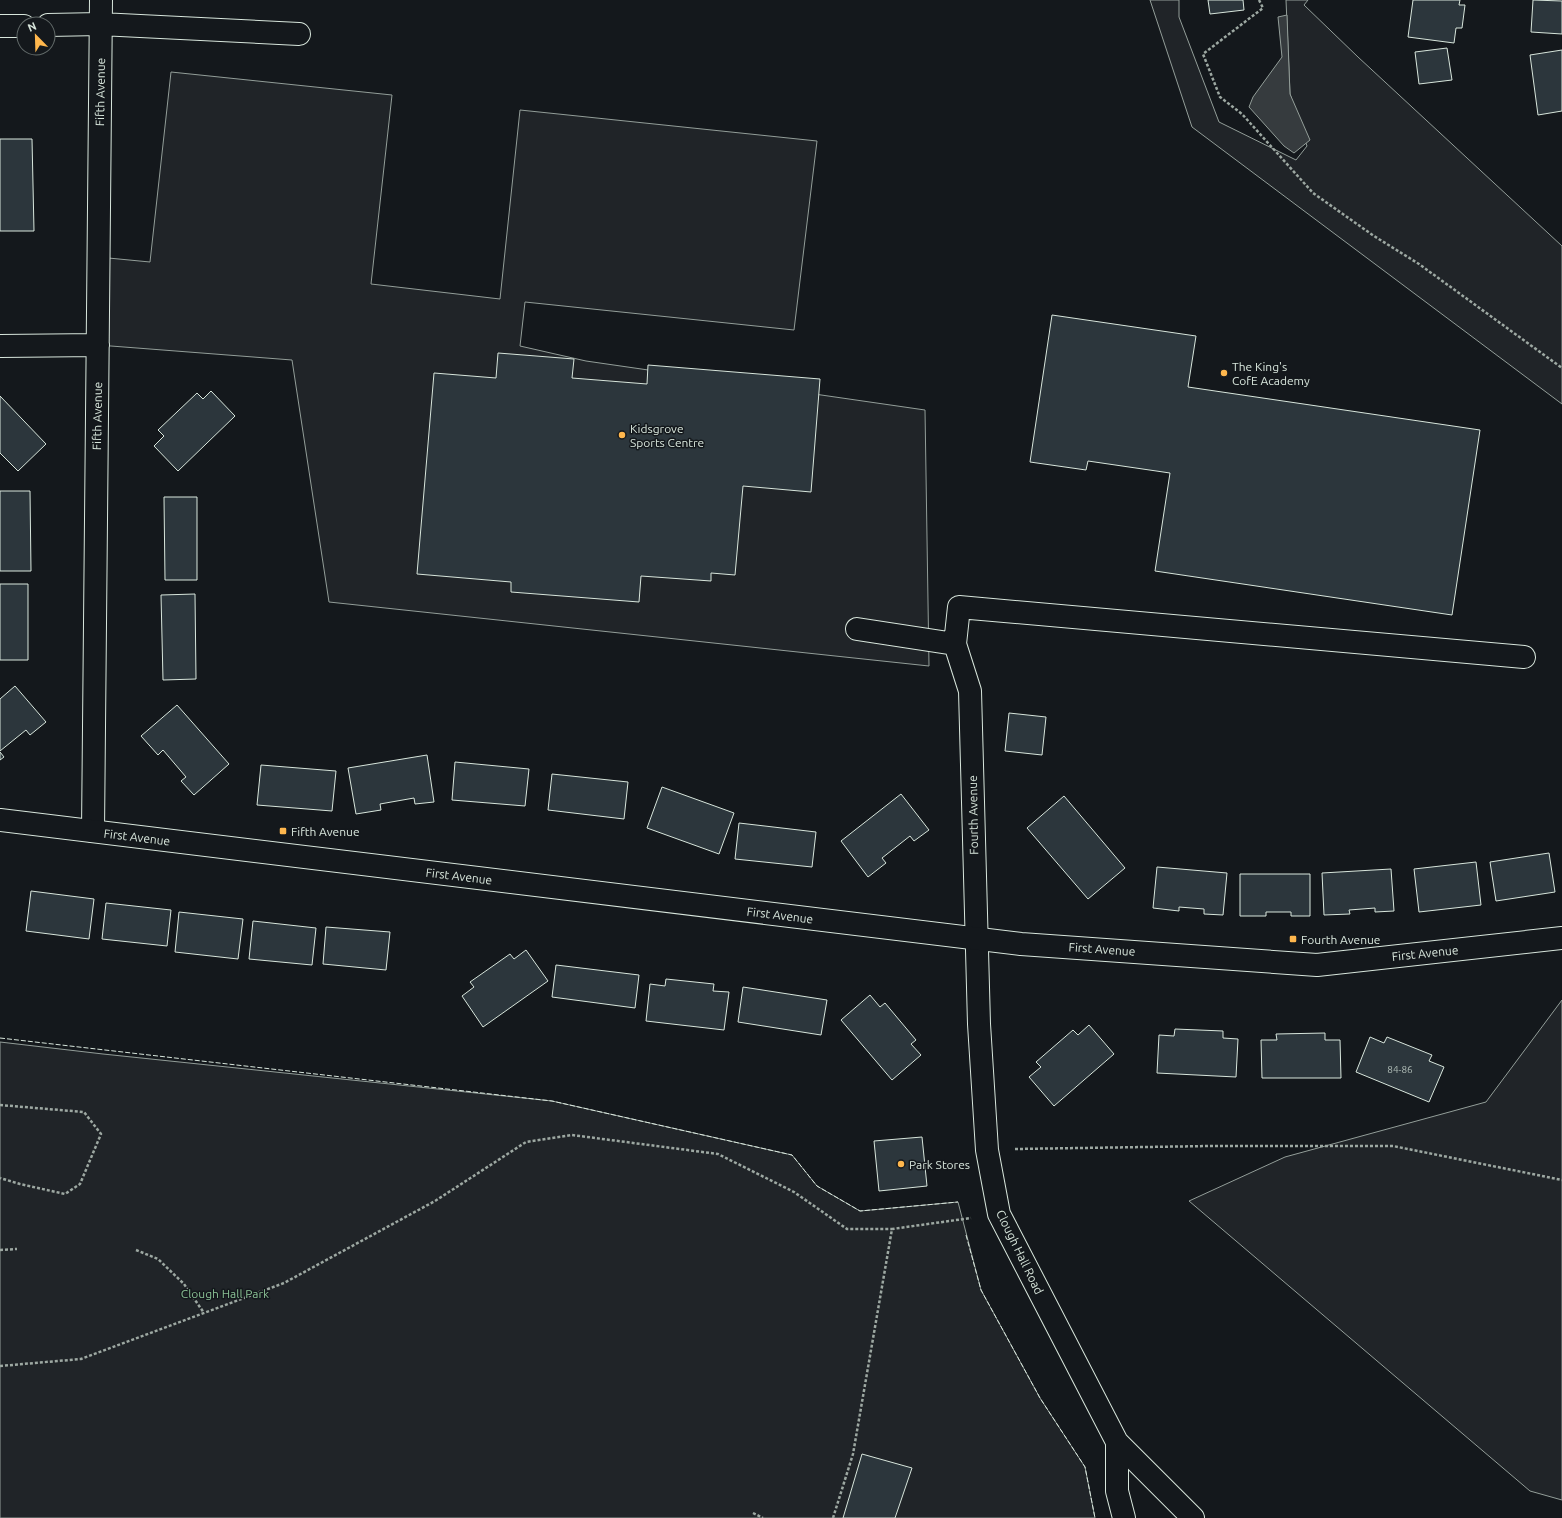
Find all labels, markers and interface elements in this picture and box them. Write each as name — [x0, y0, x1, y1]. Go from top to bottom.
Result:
north arrow — [16, 16, 56, 56]
text: N — [26, 20, 38, 34]
street label: Fifth Avenue — [93, 58, 107, 126]
place label: The King's CofE Academy — [1232, 360, 1310, 387]
marker: The King's CofE Academy — [1219, 368, 1229, 378]
street label: Fifth Avenue — [90, 382, 104, 450]
place label: Kidsgrove Sports Centre — [630, 422, 704, 449]
marker: Kidsgrove Sports Centre — [617, 430, 627, 440]
street label: Fourth Avenue — [966, 775, 980, 855]
place label: Fifth Avenue — [291, 825, 360, 838]
street label: First Avenue — [103, 826, 171, 848]
marker: Fifth Avenue — [278, 826, 288, 836]
street label: First Avenue — [425, 865, 493, 887]
street label: First Avenue — [746, 904, 814, 926]
place label: Fourth Avenue — [1301, 933, 1380, 946]
marker: Fourth Avenue — [1288, 934, 1298, 944]
street label: First Avenue — [1068, 940, 1136, 958]
street label: First Avenue — [1391, 943, 1459, 963]
house number: 84-86 — [1387, 1064, 1413, 1075]
place label: Park Stores — [909, 1158, 970, 1171]
marker: Park Stores — [896, 1159, 906, 1169]
street label: Clough Hall Road — [994, 1208, 1046, 1296]
park label: Clough Hall Park — [181, 1287, 269, 1300]

